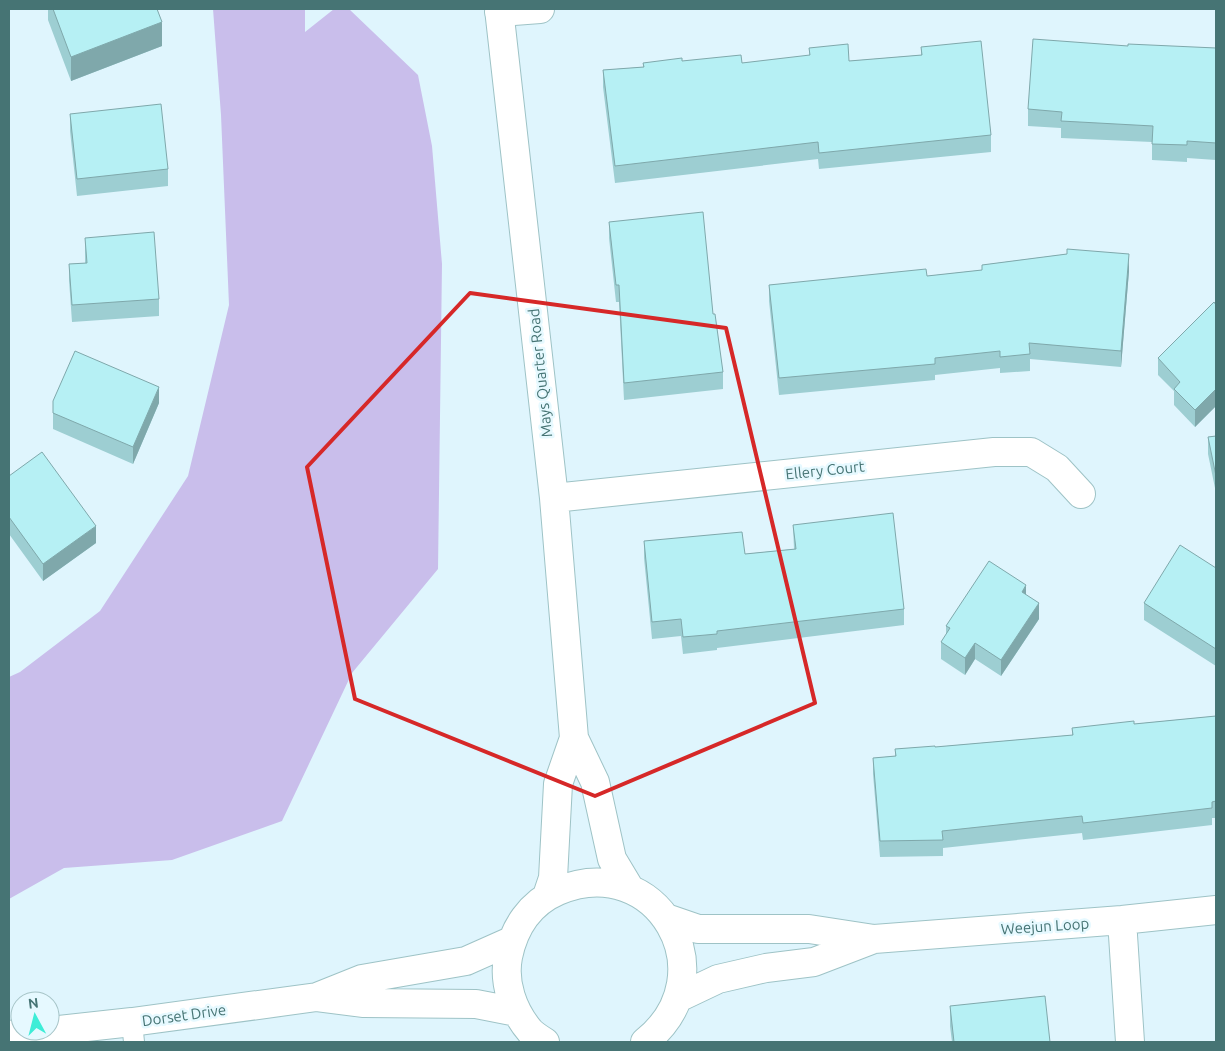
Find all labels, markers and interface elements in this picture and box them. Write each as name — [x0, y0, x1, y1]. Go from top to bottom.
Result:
street label: Mays Quarter Road — [525, 308, 555, 438]
street label: Ellery Court — [785, 457, 865, 483]
street label: Weejun Loop — [1000, 914, 1090, 938]
north arrow — [10, 991, 60, 1041]
text: N — [27, 995, 40, 1012]
street label: Dorset Drive — [141, 1001, 227, 1029]

